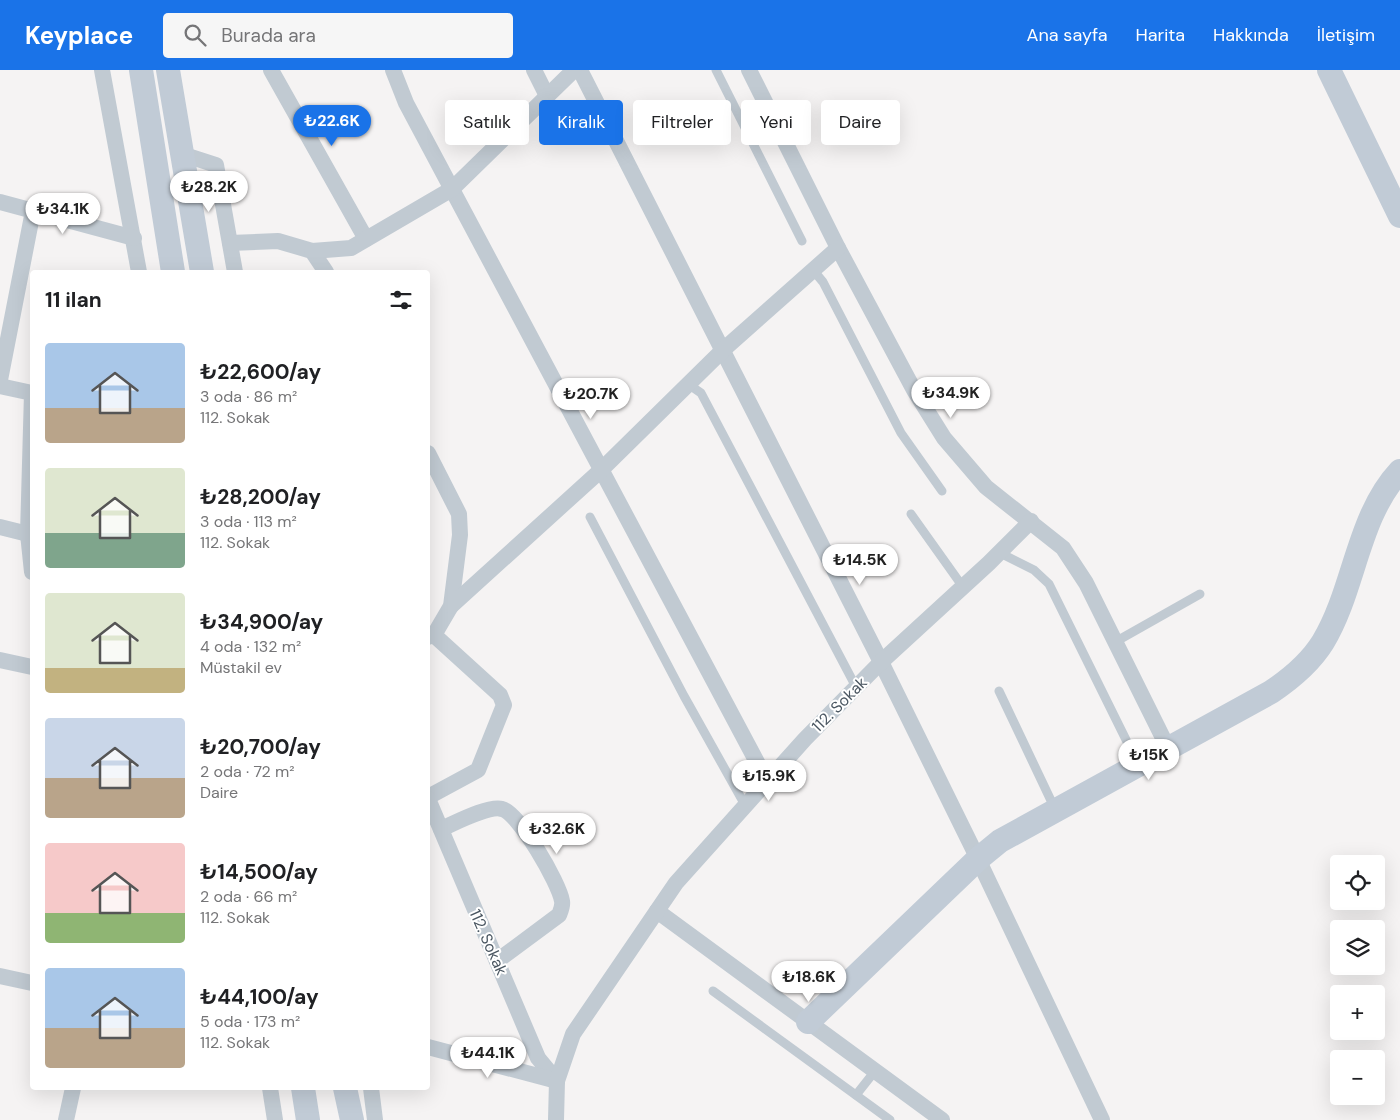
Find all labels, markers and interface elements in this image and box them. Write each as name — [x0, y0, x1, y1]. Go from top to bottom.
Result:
search box — [163, 13, 513, 58]
text: Keyplace — [25, 20, 133, 51]
icon: search — [181, 21, 209, 49]
text: Burada ara — [221, 23, 316, 48]
text: Ana sayfa — [1027, 23, 1107, 47]
text: Harita — [1135, 23, 1185, 47]
text: Hakkında — [1213, 23, 1289, 47]
text: İletişim — [1317, 23, 1375, 47]
chip: Satılık — [445, 100, 529, 145]
chip: Kiralık — [539, 100, 623, 145]
chip: Filtreler — [633, 100, 731, 145]
chip: Yeni — [741, 100, 811, 145]
chip: Daire — [821, 100, 900, 145]
pin: ₺22.6K — [291, 104, 373, 147]
text: ₺22.6K — [304, 110, 360, 131]
pin: ₺28.2K — [168, 170, 250, 213]
text: ₺28.2K — [181, 176, 237, 197]
pin: ₺34.1K — [22, 192, 104, 235]
text: ₺34.1K — [36, 198, 90, 219]
text: 11 ilan — [45, 286, 102, 314]
icon: filters — [387, 286, 415, 314]
text: ₺22,600/ay — [200, 358, 321, 386]
icon: home — [85, 363, 145, 423]
pin: ₺34.9K — [910, 376, 992, 419]
pin: ₺20.7K — [550, 378, 632, 420]
text: ₺34.9K — [922, 382, 980, 403]
text: ₺20.7K — [563, 383, 619, 404]
text: 3 oda · 86 m² — [200, 386, 297, 407]
text: 112. Sokak — [200, 407, 270, 428]
text: ₺28,200/ay — [200, 483, 321, 511]
icon: home — [85, 488, 145, 548]
text: 3 oda · 113 m² — [200, 511, 297, 532]
text: 112. Sokak — [200, 532, 270, 553]
pin: ₺14.5K — [819, 544, 901, 586]
text: ₺14.5K — [833, 549, 887, 570]
text: ₺34,900/ay — [200, 608, 323, 636]
icon: home — [85, 613, 145, 673]
text: 4 oda · 132 m² — [200, 636, 301, 657]
text: Müstakil ev — [200, 657, 282, 678]
street label: 112. Sokak — [807, 672, 872, 737]
text: ₺20,700/ay — [200, 733, 321, 761]
icon: home — [85, 738, 145, 798]
pin: ₺15K — [1119, 738, 1179, 781]
text: ₺15K — [1129, 744, 1169, 765]
pin: ₺15.9K — [728, 760, 810, 802]
text: 2 oda · 72 m² — [200, 761, 295, 782]
text: ₺15.9K — [742, 765, 796, 786]
text: Daire — [200, 782, 238, 803]
pin: ₺32.6K — [516, 812, 598, 855]
text: ₺32.6K — [529, 818, 585, 839]
map controls — [1330, 855, 1385, 1105]
button: locate — [1330, 855, 1385, 910]
text: ₺14,500/ay — [200, 858, 318, 886]
icon: home — [85, 863, 145, 923]
text: 2 oda · 66 m² — [200, 886, 297, 907]
street label: 112. Sokak — [465, 906, 512, 979]
text: 112. Sokak — [200, 907, 270, 928]
button: layers — [1330, 920, 1385, 975]
pin: ₺18.6K — [768, 960, 850, 1003]
text: ₺18.6K — [782, 966, 836, 987]
text: ₺44,100/ay — [200, 983, 319, 1011]
button: + — [1330, 985, 1385, 1040]
icon: home — [85, 988, 145, 1048]
text: 5 oda · 173 m² — [200, 1011, 300, 1032]
text: 112. Sokak — [200, 1032, 270, 1053]
pin: ₺44.1K — [447, 1036, 529, 1079]
text: ₺44.1K — [461, 1042, 515, 1063]
button: − — [1330, 1050, 1385, 1105]

